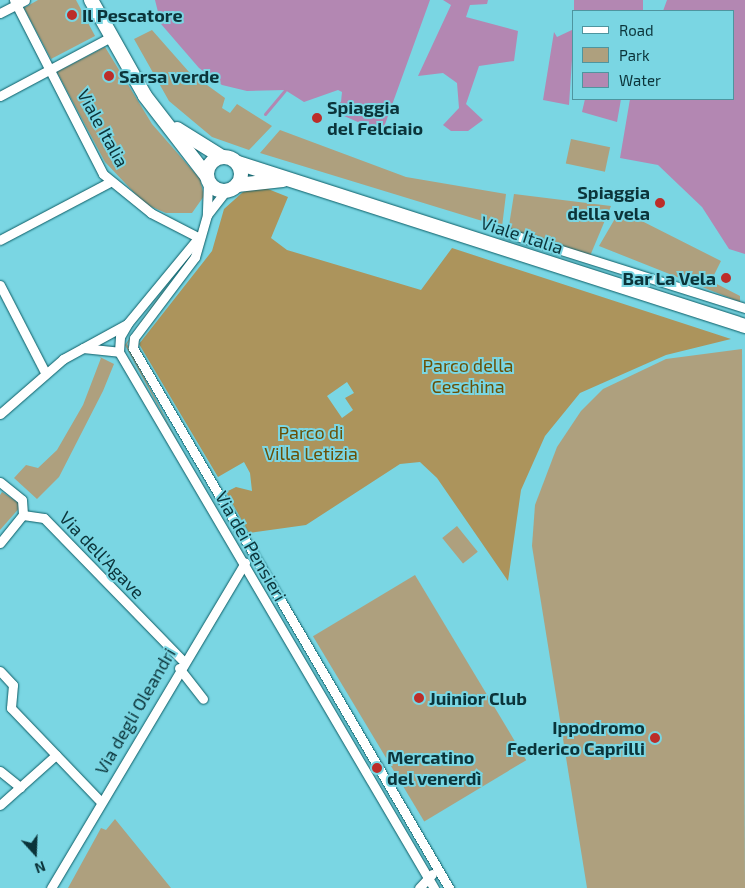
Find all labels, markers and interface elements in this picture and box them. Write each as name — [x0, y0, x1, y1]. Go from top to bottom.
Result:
place label: Il Pescatore — [82, 4, 183, 26]
marker: Il Pescatore — [66, 9, 78, 21]
legend — [572, 10, 735, 100]
text: Road — [619, 21, 654, 39]
text: Park — [619, 46, 650, 64]
place label: Sarsa verde — [119, 65, 220, 87]
marker: Sarsa verde — [103, 70, 115, 82]
text: Water — [619, 71, 661, 89]
street label: Viale Italia — [73, 85, 133, 171]
place label: Spiaggia del Felciaio — [327, 97, 423, 140]
marker: Spiaggia del Felciaio — [311, 112, 323, 124]
place label: Spiaggia della vela — [567, 182, 650, 224]
marker: Spiaggia della vela — [654, 197, 666, 209]
street label: Viale Italia — [478, 212, 566, 258]
place label: Bar La Vela — [622, 267, 716, 289]
marker: Bar La Vela — [720, 272, 732, 284]
park label: Parco della Ceschina — [423, 355, 513, 398]
park label: Parco di Villa Letizia — [264, 422, 358, 464]
street label: Via dei Pensieri — [211, 487, 291, 605]
street label: Via dell'Agave — [55, 507, 149, 603]
street label: Via degli Oleandri — [90, 644, 180, 778]
place label: Juinior Club — [429, 687, 527, 709]
marker: Juinior Club — [413, 692, 425, 704]
place label: Ippodromo Federico Caprilli — [507, 717, 645, 760]
marker: Ippodromo Federico Caprilli — [649, 732, 661, 744]
place label: Mercatino del venerdì — [387, 747, 482, 790]
marker: Mercatino del venerdì — [371, 762, 383, 774]
north arrow — [10, 828, 60, 878]
text: N — [33, 858, 48, 877]

